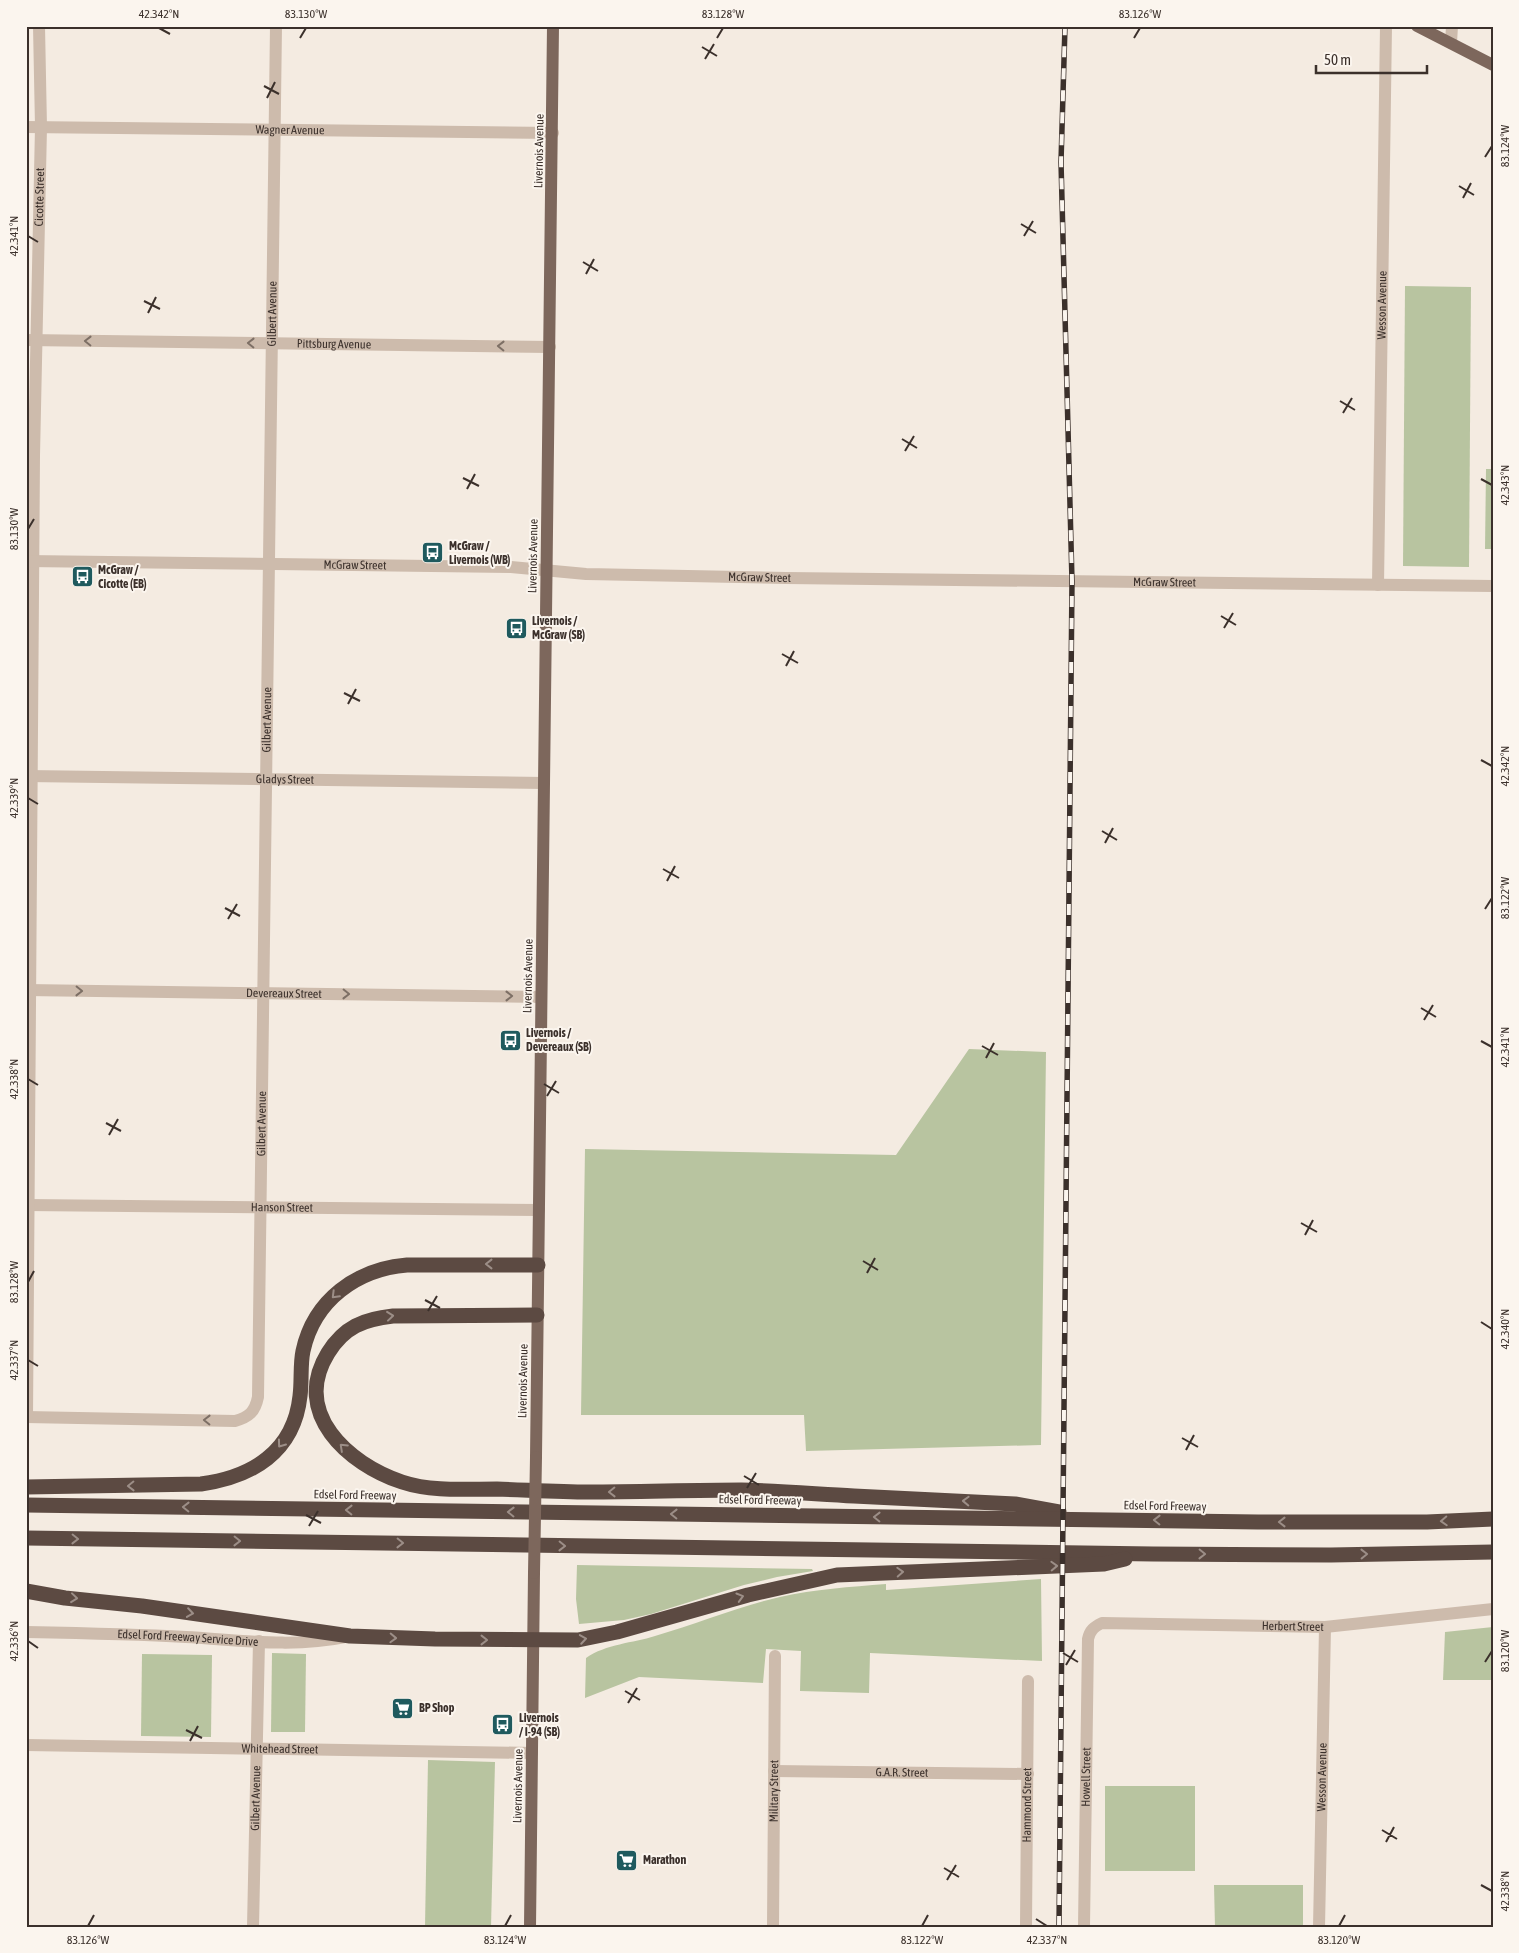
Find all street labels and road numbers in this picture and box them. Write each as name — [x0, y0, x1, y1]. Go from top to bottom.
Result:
street label: Livernois Avenue — [531, 114, 547, 188]
street label: Wagner Avenue — [255, 123, 324, 137]
street label: Cicotte Street — [32, 167, 47, 227]
street label: Wesson Avenue — [1375, 271, 1389, 339]
street label: Gilbert Avenue — [265, 281, 280, 346]
street label: Pittsburg Avenue — [297, 337, 371, 352]
street label: Livernois Avenue — [525, 519, 541, 593]
street label: McGraw Street — [323, 558, 387, 572]
street label: McGraw Street — [728, 570, 792, 585]
street label: McGraw Street — [1133, 575, 1197, 590]
street label: Gilbert Avenue — [259, 687, 274, 752]
street label: Gladys Street — [256, 772, 315, 787]
street label: Livernois Avenue — [520, 939, 536, 1013]
street label: Devereaux Street — [246, 986, 322, 1001]
street label: Gilbert Avenue — [254, 1091, 269, 1156]
street label: Hanson Street — [251, 1200, 314, 1215]
street label: Livernois Avenue — [515, 1344, 531, 1418]
street label: Edsel Ford Freeway — [313, 1487, 397, 1503]
street label: Edsel Ford Freeway — [718, 1492, 802, 1508]
street label: Edsel Ford Freeway — [1123, 1498, 1207, 1514]
street label: Herbert Street — [1262, 1619, 1324, 1634]
street label: Edsel Ford Freeway Service Drive — [117, 1627, 259, 1649]
street label: Whitehead Street — [242, 1741, 319, 1757]
street label: Wesson Avenue — [1314, 1743, 1330, 1811]
street label: Howell Street — [1079, 1747, 1094, 1807]
street label: Livernois Avenue — [510, 1749, 526, 1823]
street label: Military Street — [767, 1759, 781, 1822]
street label: Gilbert Avenue — [248, 1765, 263, 1831]
street label: G.A.R. Street — [876, 1765, 929, 1780]
street label: Hammond Street — [1020, 1767, 1034, 1843]

